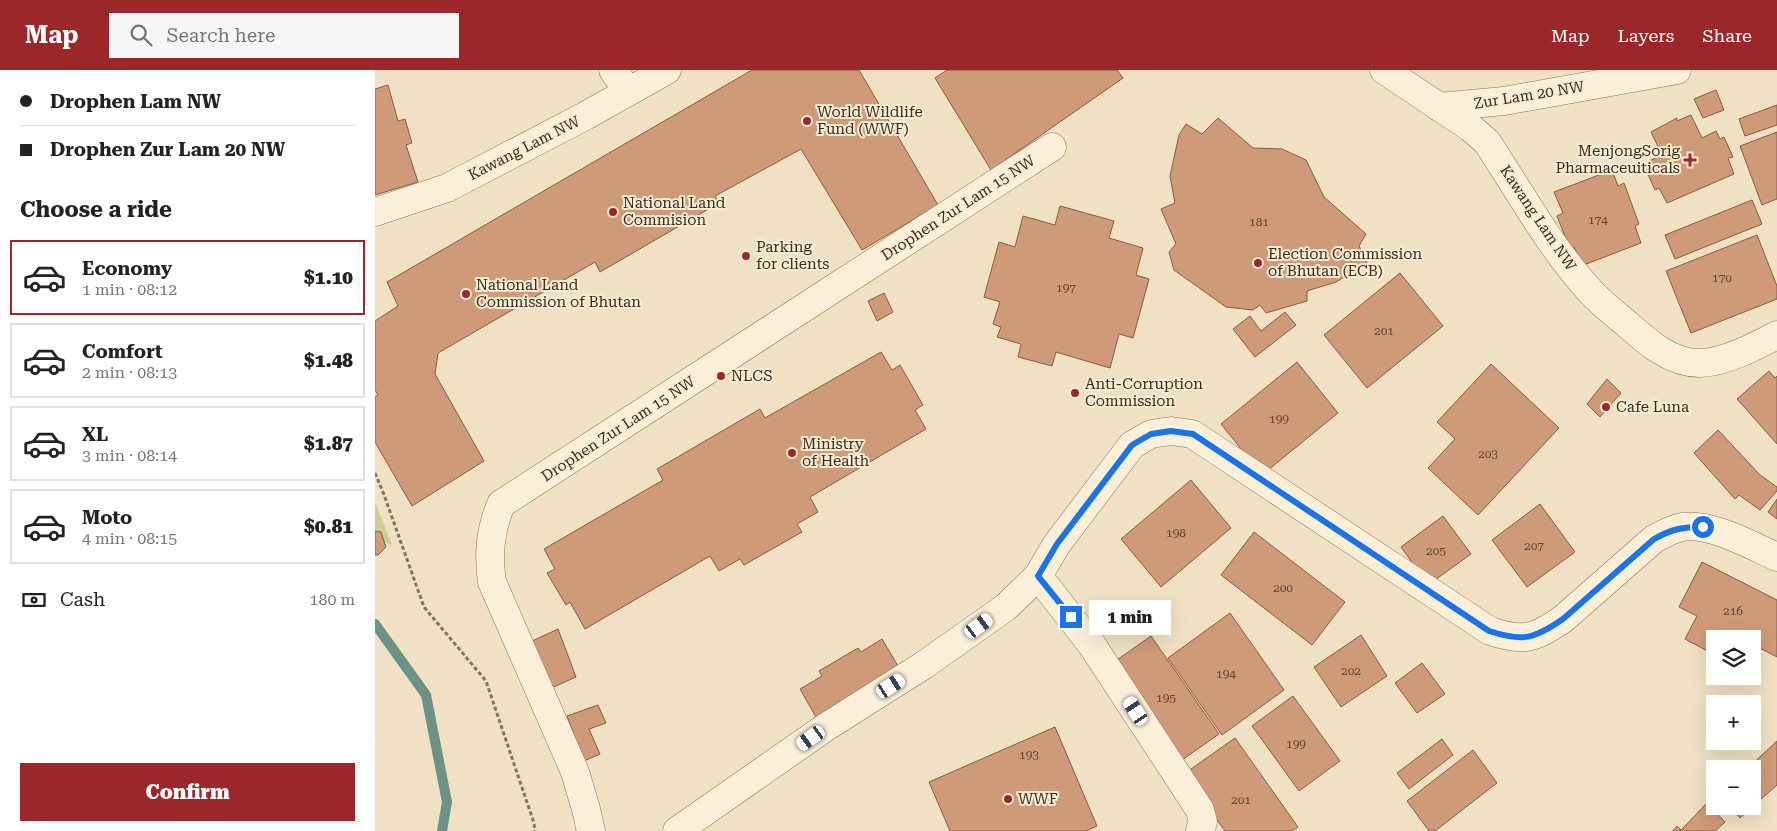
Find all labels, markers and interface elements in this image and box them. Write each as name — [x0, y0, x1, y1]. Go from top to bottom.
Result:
search box — [109, 13, 459, 58]
text: Map — [25, 21, 79, 49]
icon: search — [127, 21, 155, 49]
text: Search here — [167, 24, 275, 47]
text: Map — [1551, 25, 1590, 46]
text: Layers — [1618, 25, 1674, 46]
text: Share — [1702, 25, 1752, 46]
street label: Zur Lam 20 NW — [1473, 77, 1586, 113]
text: Drophen Lam NW — [50, 90, 221, 113]
place label: World Wildlife Fund (WWF) — [817, 103, 923, 138]
street label: Kawang Lam NW — [465, 112, 584, 184]
marker: World Wildlife Fund (WWF) — [801, 115, 813, 127]
text: Drophen Zur Lam 20 NW — [50, 138, 285, 161]
place label: MenjongSorig Pharmaceuiticals — [1555, 142, 1680, 177]
street label: Drophen Zur Lam 15 NW — [878, 151, 1039, 264]
marker: MenjongSorig Pharmaceuiticals — [1684, 154, 1696, 166]
street label: Kawang Lam NW — [1496, 162, 1580, 275]
place label: National Land Commision — [623, 194, 726, 229]
text: Choose a ride — [20, 197, 172, 222]
marker: National Land Commision — [607, 206, 619, 218]
house number: 174 — [1588, 213, 1608, 227]
house number: 181 — [1249, 215, 1269, 229]
place label: Parking for clients — [756, 238, 829, 273]
place label: Election Commission of Bhutan (ECB) — [1268, 245, 1422, 280]
marker: Parking for clients — [740, 250, 752, 262]
icon: car — [22, 255, 67, 300]
text: Economy — [82, 257, 172, 280]
marker: Election Commission of Bhutan (ECB) — [1252, 257, 1264, 269]
text: $1.10 — [304, 266, 353, 289]
house number: 170 — [1712, 271, 1732, 285]
place label: National Land Commission of Bhutan — [476, 276, 641, 311]
text: 1 min · 08:12 — [82, 280, 177, 299]
house number: 197 — [1056, 281, 1076, 295]
marker: National Land Commission of Bhutan — [460, 288, 472, 300]
house number: 201 — [1374, 324, 1394, 338]
icon: car — [22, 338, 67, 383]
text: Comfort — [82, 340, 163, 363]
text: $1.48 — [304, 349, 353, 372]
text: 2 min · 08:13 — [82, 363, 177, 382]
place label: NLCS — [731, 367, 773, 385]
marker: NLCS — [715, 370, 727, 382]
street label: Drophen Zur Lam 15 NW — [538, 372, 699, 485]
place label: Anti-Corruption Commission — [1085, 375, 1203, 410]
marker: Anti-Corruption Commission — [1069, 387, 1081, 399]
place label: Cafe Luna — [1616, 398, 1689, 416]
marker: Cafe Luna — [1600, 401, 1612, 413]
house number: 199 — [1269, 412, 1289, 426]
icon: car — [22, 421, 67, 466]
text: XL — [82, 423, 108, 446]
text: $1.87 — [304, 432, 353, 455]
place label: Ministry of Health — [802, 435, 870, 470]
text: 3 min · 08:14 — [82, 446, 177, 465]
marker: Ministry of Health — [786, 447, 798, 459]
house number: 203 — [1478, 447, 1498, 461]
icon: car — [22, 504, 67, 549]
text: Moto — [82, 506, 132, 529]
text: $0.81 — [304, 515, 353, 538]
route start — [1692, 516, 1714, 538]
house number: 198 — [1166, 526, 1186, 540]
text: 4 min · 08:15 — [82, 529, 177, 548]
house number: 207 — [1524, 539, 1544, 553]
house number: 205 — [1426, 544, 1446, 558]
house number: 200 — [1273, 581, 1293, 595]
icon: cash — [20, 586, 48, 614]
text: Cash — [60, 588, 105, 611]
text: 180 m — [309, 590, 355, 609]
callout: 1 min — [1089, 600, 1171, 634]
house number: 216 — [1723, 604, 1743, 618]
route end — [1060, 606, 1082, 628]
text: 1 min — [1108, 608, 1152, 627]
car — [962, 611, 995, 641]
map controls — [1706, 630, 1761, 815]
button: layers — [1706, 630, 1761, 685]
house number: 202 — [1341, 664, 1361, 678]
house number: 194 — [1216, 667, 1236, 681]
car — [874, 672, 907, 700]
house number: 195 — [1156, 691, 1176, 705]
car — [1121, 694, 1150, 728]
button: + — [1706, 695, 1761, 750]
car — [794, 723, 827, 753]
house number: 199 — [1286, 737, 1306, 751]
house number: 193 — [1019, 748, 1039, 762]
button: − — [1706, 760, 1761, 815]
button: Confirm — [20, 763, 355, 821]
place label: WWF — [1018, 790, 1058, 808]
marker: WWF — [1002, 793, 1014, 805]
house number: 201 — [1231, 793, 1251, 807]

